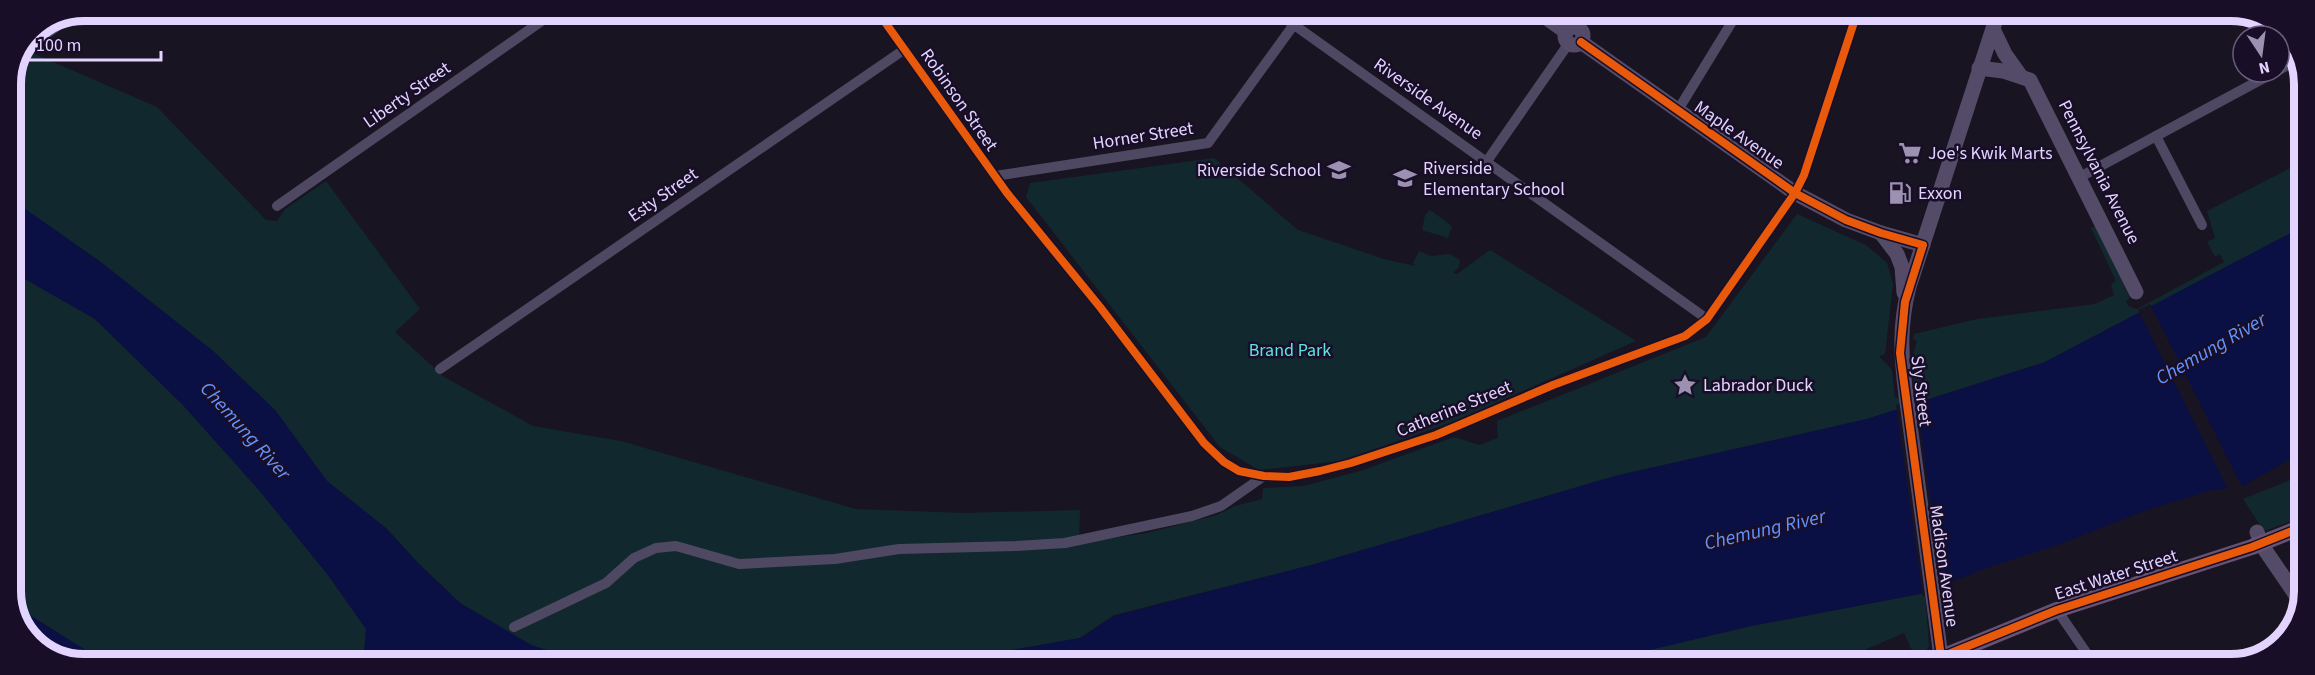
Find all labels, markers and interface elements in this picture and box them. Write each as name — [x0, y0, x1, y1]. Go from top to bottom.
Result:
scale bar — [27, 24, 160, 62]
north arrow — [2231, 24, 2291, 84]
text: 100 m — [36, 33, 81, 58]
street label: Robinson Street — [914, 44, 1004, 156]
street label: Riverside Avenue — [1368, 52, 1488, 146]
street label: Liberty Street — [358, 56, 456, 134]
text: N — [2256, 56, 2272, 80]
street label: Maple Avenue — [1689, 95, 1789, 175]
street label: Pennsylvania Avenue — [2052, 96, 2146, 248]
street label: Horner Street — [1091, 116, 1195, 156]
supermarket icon: Joe's Kwik Marts — [1897, 140, 1923, 166]
place label: Joe's Kwik Marts — [1928, 141, 2052, 166]
place label: Riverside Elementary School — [1423, 156, 1565, 202]
school or university icon: Riverside School — [1326, 157, 1352, 183]
place label: Riverside School — [1197, 158, 1321, 183]
street label: Esty Street — [623, 162, 703, 228]
school or university icon: Riverside Elementary School — [1392, 165, 1418, 191]
fuel station icon: Exxon — [1887, 180, 1913, 206]
place label: Exxon — [1918, 181, 1962, 206]
water label: Chemung River — [2150, 305, 2273, 392]
park label: Brand Park — [1249, 338, 1331, 363]
street label: Sly Street — [1904, 354, 1938, 428]
place icon: Labrador Duck — [1672, 372, 1698, 398]
place label: Labrador Duck — [1703, 373, 1813, 398]
street label: Catherine Street — [1393, 375, 1515, 443]
water label: Chemung River — [193, 376, 298, 487]
water label: Chemung River — [1702, 502, 1830, 558]
street label: Madison Avenue — [1923, 503, 1965, 629]
street label: East Water Street — [2051, 543, 2181, 607]

